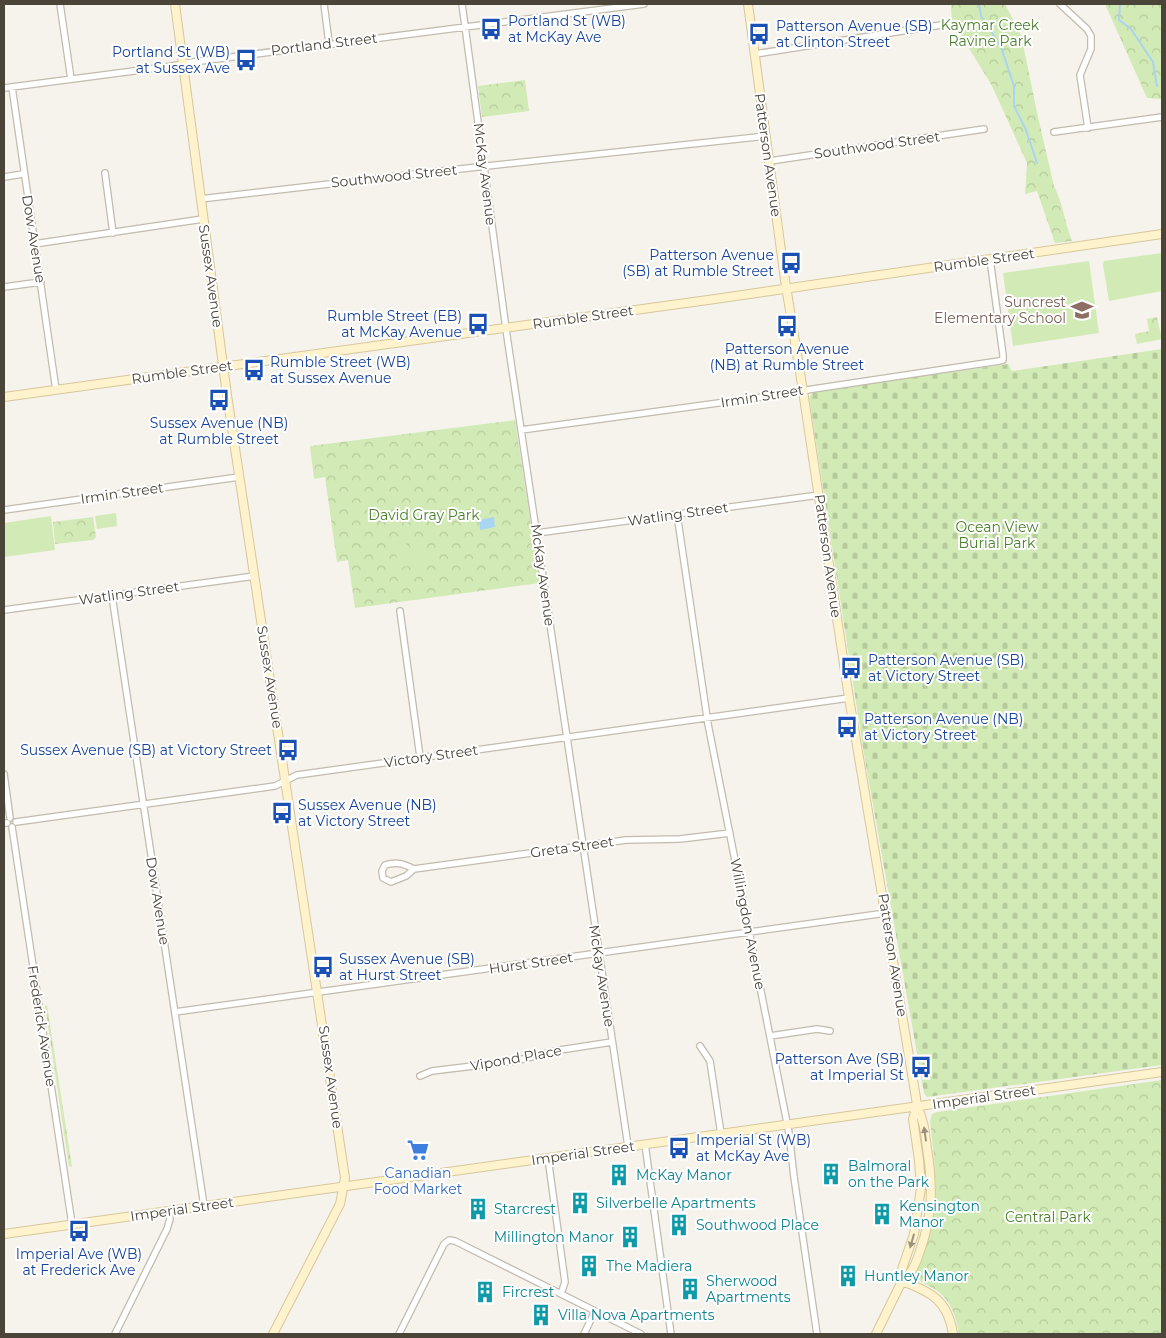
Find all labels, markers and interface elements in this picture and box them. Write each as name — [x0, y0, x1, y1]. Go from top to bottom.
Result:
place label: Portland St (WB) at McKay Ave — [508, 12, 626, 46]
bus stop icon: Portland St (WB) at McKay Ave — [478, 16, 504, 42]
park label: Kaymar Creek Ravine Park — [941, 16, 1040, 50]
place label: Patterson Avenue (SB) at Clinton Street — [776, 17, 933, 51]
bus stop icon: Patterson Avenue (SB) at Clinton Street — [746, 21, 772, 47]
street label: Portland Street — [270, 29, 379, 59]
place label: Portland St (WB) at Sussex Ave — [112, 43, 230, 77]
bus stop icon: Portland St (WB) at Sussex Ave — [233, 47, 259, 73]
street label: Patterson Avenue — [750, 92, 786, 218]
street label: McKay Avenue — [470, 122, 500, 226]
street label: Southwood Street — [813, 127, 941, 163]
street label: Southwood Street — [330, 160, 458, 192]
street label: Dow Avenue — [18, 194, 50, 284]
street label: Sussex Avenue — [195, 223, 227, 329]
street label: Rumble Street — [932, 244, 1036, 276]
place label: Patterson Avenue (SB) at Rumble Street — [622, 246, 774, 280]
bus stop icon: Patterson Avenue (SB) at Rumble Street — [778, 250, 804, 276]
place label: Suncrest Elementary School — [934, 293, 1066, 327]
school or university icon: Suncrest Elementary School — [1069, 297, 1095, 323]
street label: Rumble Street — [531, 301, 635, 333]
place label: Rumble Street (EB) at McKay Avenue — [327, 307, 462, 341]
bus stop icon: Rumble Street (EB) at McKay Avenue — [465, 311, 491, 337]
bus stop icon: Patterson Avenue (NB) at Rumble Street — [774, 313, 800, 339]
place label: Patterson Avenue (NB) at Rumble Street — [710, 340, 865, 374]
place label: Rumble Street (WB) at Sussex Avenue — [270, 353, 411, 387]
street label: Rumble Street — [130, 356, 234, 388]
bus stop icon: Rumble Street (WB) at Sussex Avenue — [241, 357, 267, 383]
street label: Irmin Street — [719, 381, 805, 411]
bus stop icon: Sussex Avenue (NB) at Rumble Street — [206, 387, 232, 413]
place label: Sussex Avenue (NB) at Rumble Street — [150, 414, 288, 448]
street label: Irmin Street — [79, 478, 165, 508]
street label: Patterson Avenue — [810, 493, 846, 619]
street label: Watling Street — [627, 498, 730, 530]
park label: David Gray Park — [368, 506, 480, 524]
park label: Ocean View Burial Park — [955, 518, 1039, 552]
street label: McKay Avenue — [527, 523, 559, 627]
street label: Watling Street — [78, 577, 181, 609]
street label: Sussex Avenue — [253, 624, 287, 730]
place label: Patterson Avenue (SB) at Victory Street — [868, 651, 1025, 685]
bus stop icon: Patterson Avenue (SB) at Victory Street — [838, 655, 864, 681]
place label: Patterson Avenue (NB) at Victory Street — [864, 710, 1023, 744]
bus stop icon: Patterson Avenue (NB) at Victory Street — [834, 714, 860, 740]
bus stop icon: Sussex Avenue (SB) at Victory Street — [275, 737, 301, 763]
street label: Victory Street — [383, 740, 479, 771]
place label: Sussex Avenue (SB) at Victory Street — [20, 741, 272, 759]
place label: Sussex Avenue (NB) at Victory Street — [298, 796, 437, 830]
bus stop icon: Sussex Avenue (NB) at Victory Street — [269, 800, 295, 826]
street label: Greta Street — [529, 832, 615, 862]
street label: Dow Avenue — [142, 856, 174, 946]
street label: Willingdon Avenue — [726, 857, 770, 991]
street label: Patterson Avenue — [874, 892, 912, 1018]
street label: McKay Avenue — [585, 924, 619, 1028]
street label: Hurst Street — [488, 948, 575, 978]
place label: Sussex Avenue (SB) at Hurst Street — [339, 950, 475, 984]
bus stop icon: Sussex Avenue (SB) at Hurst Street — [310, 954, 336, 980]
street label: Frederick Avenue — [24, 964, 60, 1088]
street label: Sussex Avenue — [315, 1024, 347, 1130]
street label: Vipond Place — [469, 1041, 563, 1075]
place label: Patterson Ave (SB) at Imperial St — [775, 1050, 904, 1084]
bus stop icon: Patterson Ave (SB) at Imperial St — [908, 1054, 934, 1080]
street label: Imperial Street — [931, 1081, 1037, 1113]
one-way arrow — [921, 1126, 929, 1142]
place label: Imperial St (WB) at McKay Ave — [696, 1131, 811, 1165]
bus stop icon: Imperial St (WB) at McKay Ave — [666, 1135, 692, 1161]
supermarket icon: Canadian Food Market — [405, 1137, 431, 1163]
street label: Imperial Street — [530, 1137, 636, 1169]
place label: Balmoral on the Park — [848, 1157, 930, 1191]
building icon: Balmoral on the Park — [818, 1161, 844, 1187]
building icon: McKay Manor — [606, 1162, 632, 1188]
place label: Canadian Food Market — [374, 1164, 463, 1198]
place label: McKay Manor — [636, 1166, 732, 1184]
building icon: Silverbelle Apartments — [567, 1190, 593, 1216]
street label: Imperial Street — [129, 1193, 235, 1225]
place label: Silverbelle Apartments — [596, 1194, 756, 1212]
building icon: Starcrest — [465, 1196, 491, 1222]
place label: Kensington Manor — [899, 1197, 980, 1231]
place label: Starcrest — [494, 1200, 556, 1218]
building icon: Kensington Manor — [869, 1201, 895, 1227]
park label: Central Park — [1005, 1208, 1092, 1226]
building icon: Southwood Place — [666, 1212, 692, 1238]
place label: Southwood Place — [696, 1216, 819, 1234]
bus stop icon: Imperial Ave (WB) at Frederick Ave — [66, 1218, 92, 1244]
building icon: Millington Manor — [617, 1224, 643, 1250]
place label: Millington Manor — [494, 1228, 614, 1246]
one-way arrow — [907, 1233, 915, 1248]
place label: Imperial Ave (WB) at Frederick Ave — [16, 1245, 142, 1279]
building icon: The Madiera — [576, 1253, 602, 1279]
place label: The Madiera — [606, 1257, 692, 1275]
building icon: Huntley Manor — [835, 1263, 861, 1289]
place label: Huntley Manor — [864, 1267, 969, 1285]
place label: Sherwood Apartments — [706, 1272, 791, 1306]
building icon: Sherwood Apartments — [677, 1276, 703, 1302]
building icon: Fircrest — [472, 1279, 498, 1305]
place label: Fircrest — [502, 1283, 555, 1301]
building icon: Villa Nova Apartments — [528, 1302, 554, 1328]
place label: Villa Nova Apartments — [558, 1306, 715, 1324]

